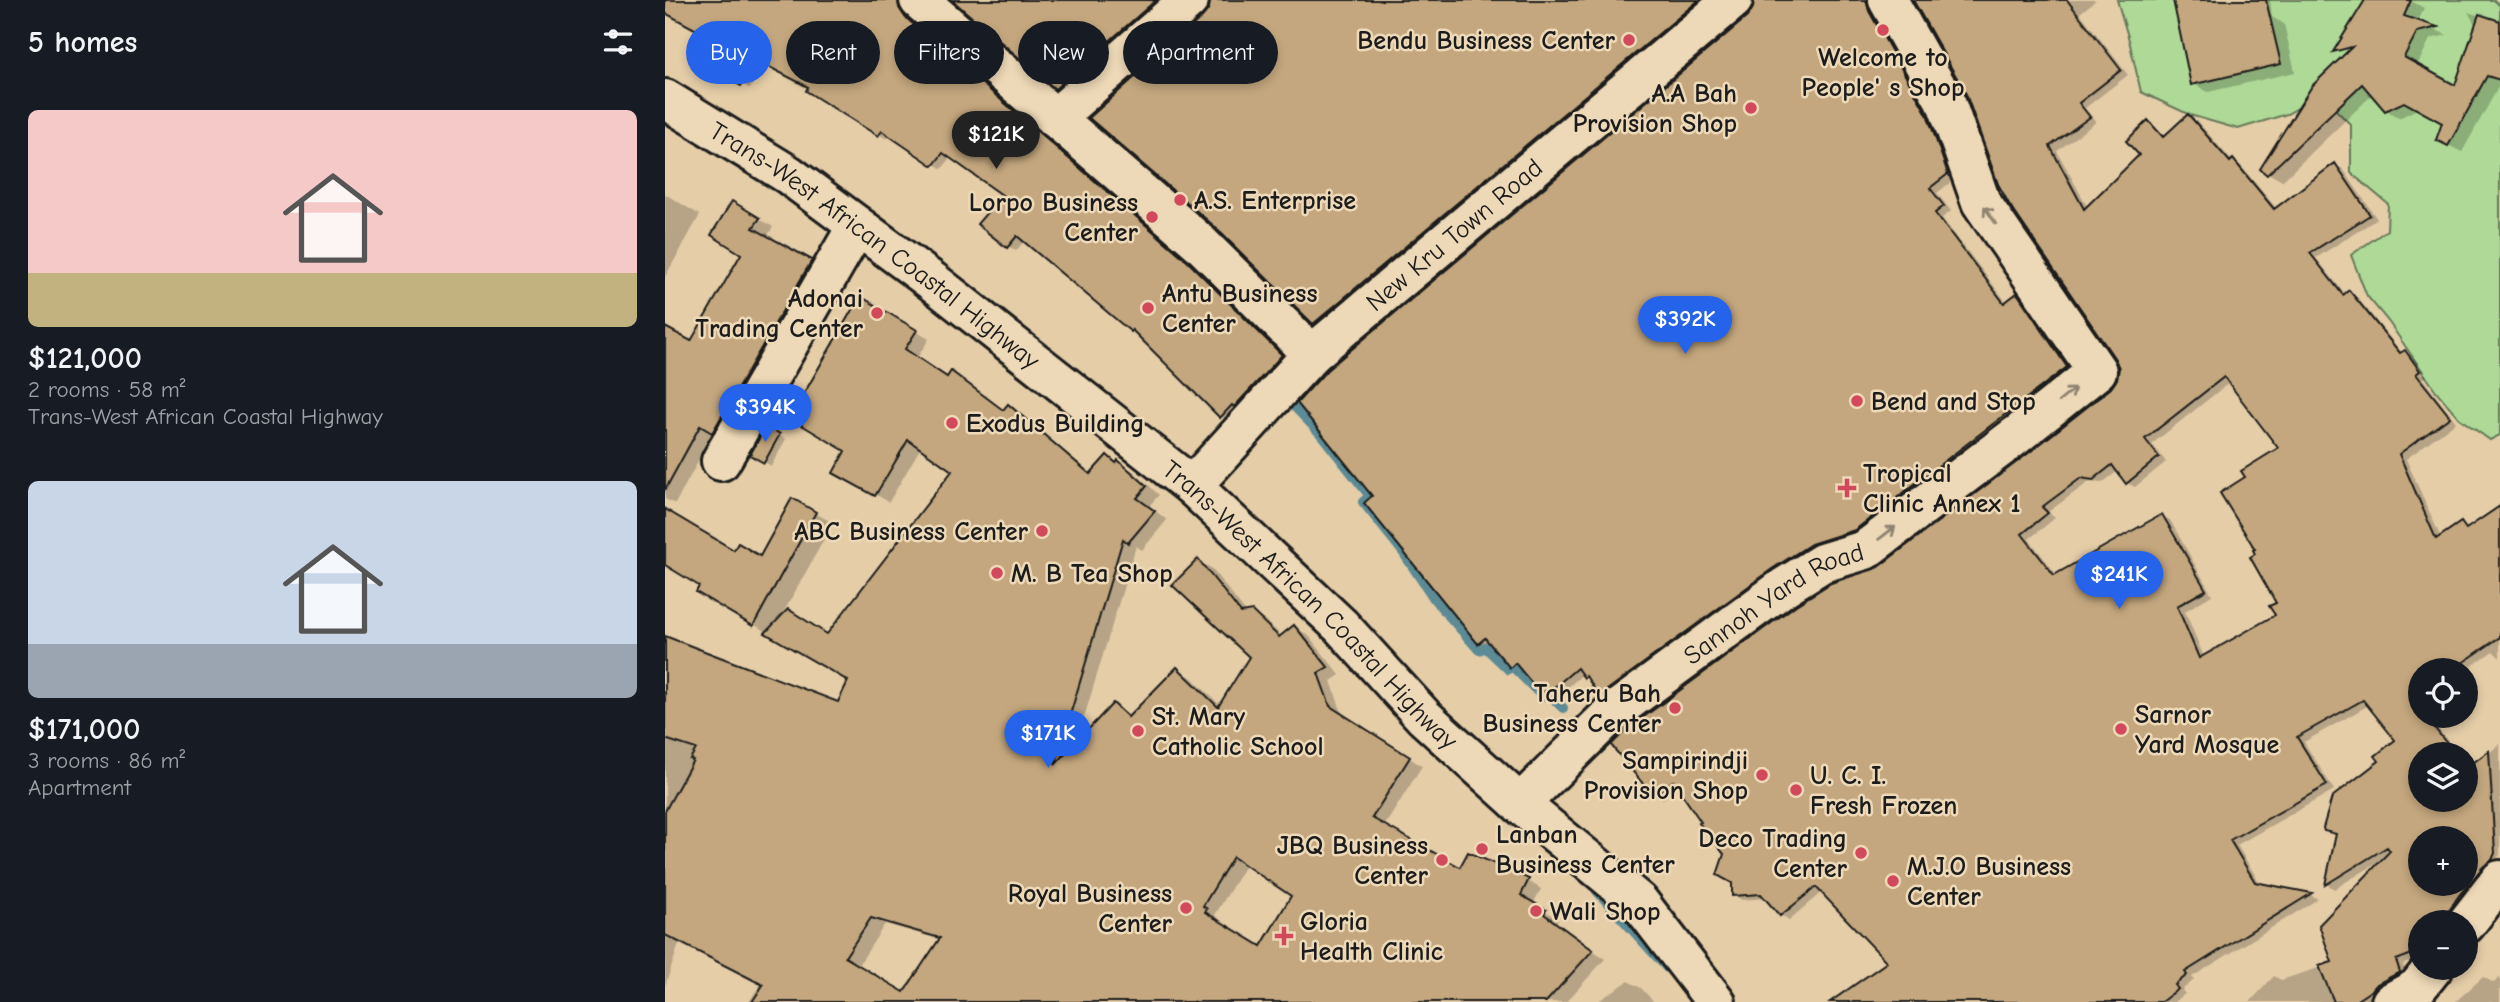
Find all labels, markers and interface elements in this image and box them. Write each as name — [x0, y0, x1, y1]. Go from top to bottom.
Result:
chip: Buy — [686, 21, 772, 84]
chip: Rent — [786, 21, 880, 84]
chip: Filters — [894, 21, 1004, 84]
chip: New — [1018, 21, 1109, 84]
chip: Apartment — [1123, 21, 1278, 84]
marker: Welcome to People' s Shop — [1875, 22, 1891, 38]
icon: filters — [599, 23, 637, 61]
text: 5 homes — [28, 25, 137, 60]
place label: Bendu Business Center — [1357, 26, 1616, 56]
marker: Bendu Business Center — [1621, 32, 1637, 48]
place label: Welcome to People' s Shop — [1802, 43, 1964, 103]
place label: A.A Bah Provision Shop — [1573, 79, 1737, 139]
marker: A.A Bah Provision Shop — [1743, 100, 1759, 116]
pin: $121K — [947, 111, 1045, 171]
street label: Trans-West African Coastal Highway — [704, 116, 1046, 376]
text: $121K — [968, 120, 1024, 147]
street label: New Kru Town Road — [1361, 153, 1549, 318]
icon: home — [270, 155, 396, 281]
place label: A.S. Enterprise — [1194, 186, 1356, 216]
place label: Lorpo Business Center — [969, 188, 1139, 248]
marker: A.S. Enterprise — [1172, 192, 1188, 208]
one-way arrow — [1983, 205, 1997, 225]
marker: Lorpo Business Center — [1144, 209, 1160, 225]
place label: Antu Business Center — [1162, 279, 1317, 339]
place label: Adonai Trading Center — [695, 284, 864, 344]
pin: $392K — [1636, 296, 1734, 356]
marker: Antu Business Center — [1140, 300, 1156, 316]
marker: Adonai Trading Center — [869, 305, 885, 321]
text: $392K — [1654, 305, 1716, 332]
text: $121,000 — [28, 341, 142, 376]
text: 2 rooms · 58 m² — [28, 376, 186, 403]
pin: $394K — [716, 384, 814, 444]
place label: Bend and Stop — [1871, 387, 2036, 417]
one-way arrow — [2058, 387, 2076, 403]
text: $394K — [735, 393, 795, 420]
marker: Bend and Stop — [1849, 393, 1865, 409]
text: Trans-West African Coastal Highway — [28, 403, 383, 430]
place label: Exodus Building — [966, 409, 1145, 439]
marker: Exodus Building — [944, 415, 960, 431]
street label: Trans-West African Coastal Highway — [1156, 454, 1464, 756]
place label: Tropical Clinic Annex 1 — [1863, 459, 2021, 519]
marker: Tropical Clinic Annex 1 — [1837, 478, 1857, 498]
place label: ABC Business Center — [794, 517, 1029, 547]
marker: ABC Business Center — [1034, 523, 1050, 539]
icon: home — [270, 526, 396, 652]
one-way arrow — [1877, 526, 1896, 541]
street label: Sannoh Yard Road — [1678, 537, 1867, 671]
pin: $241K — [2070, 552, 2168, 611]
place label: M. B Tea Shop — [1011, 559, 1173, 589]
text: $241K — [2090, 560, 2148, 587]
marker: M. B Tea Shop — [989, 565, 1005, 581]
map controls — [2408, 658, 2478, 980]
button: locate — [2408, 658, 2478, 728]
place label: Taheru Bah Business Center — [1482, 679, 1662, 739]
marker: Taheru Bah Business Center — [1667, 700, 1683, 716]
place label: Sarnor Yard Mosque — [2135, 700, 2280, 760]
place label: St. Mary Catholic School — [1152, 702, 1324, 762]
pin: $171K — [999, 710, 1097, 770]
text: $171,000 — [28, 712, 140, 747]
text: $171K — [1020, 719, 1076, 746]
marker: Sarnor Yard Mosque — [2113, 721, 2129, 737]
marker: St. Mary Catholic School — [1130, 723, 1146, 739]
button: layers — [2408, 742, 2478, 812]
place label: Sampirindji Provision Shop — [1584, 746, 1748, 806]
text: 3 rooms · 86 m² — [28, 747, 185, 774]
place label: U. C. I. Fresh Frozen — [1810, 761, 1957, 821]
marker: Sampirindji Provision Shop — [1754, 767, 1770, 783]
text: Apartment — [28, 774, 131, 801]
marker: U. C. I. Fresh Frozen — [1788, 782, 1804, 798]
place label: Lanban Business Center — [1496, 820, 1675, 880]
place label: Deco Trading Center — [1698, 824, 1848, 884]
button: + — [2408, 826, 2478, 896]
place label: JBQ Business Center — [1277, 831, 1429, 891]
marker: Lanban Business Center — [1474, 841, 1490, 857]
marker: Deco Trading Center — [1853, 845, 1869, 861]
marker: JBQ Business Center — [1434, 852, 1450, 868]
place label: M.J.O Business Center — [1907, 852, 2071, 912]
marker: M.J.O Business Center — [1885, 873, 1901, 889]
place label: Royal Business Center — [1008, 879, 1173, 939]
place label: Wali Shop — [1550, 897, 1661, 927]
marker: Royal Business Center — [1178, 900, 1194, 916]
marker: Wali Shop — [1528, 903, 1544, 919]
place label: Gloria Health Clinic — [1300, 907, 1443, 967]
button: − — [2408, 910, 2478, 980]
marker: Gloria Health Clinic — [1274, 926, 1294, 946]

